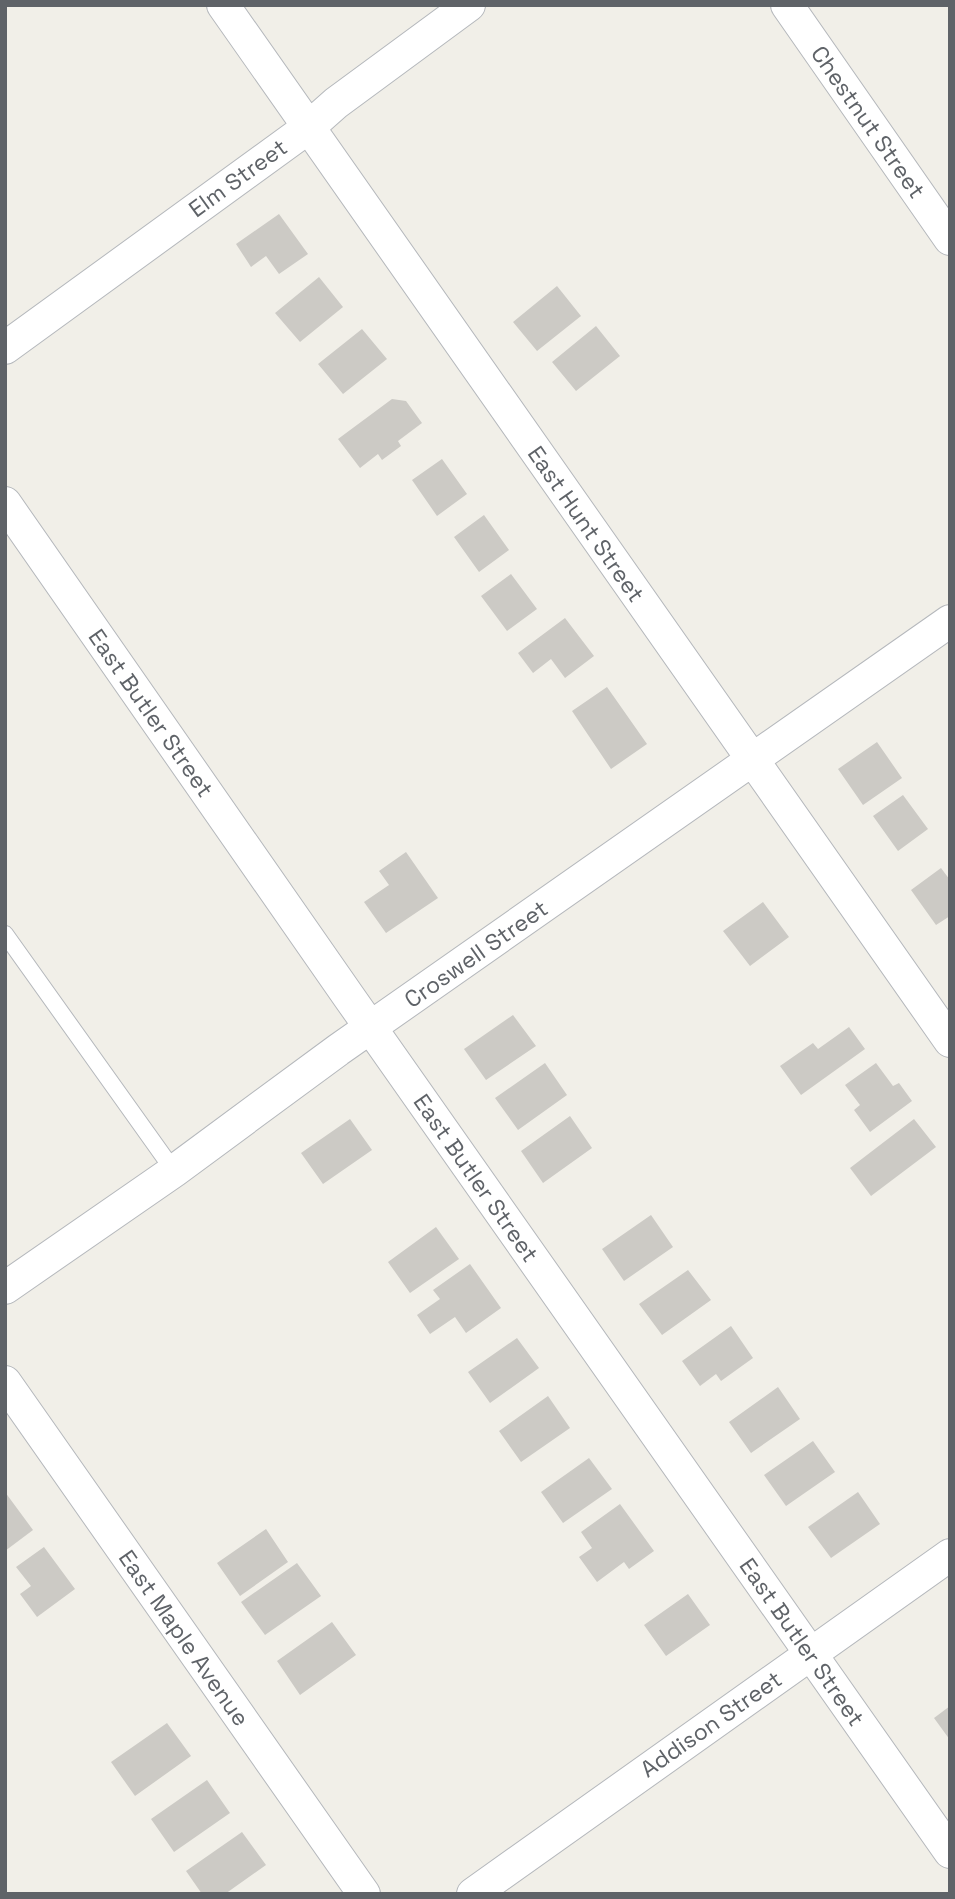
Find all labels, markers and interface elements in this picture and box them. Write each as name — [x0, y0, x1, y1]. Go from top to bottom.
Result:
street label: Chestnut Street — [804, 40, 932, 204]
street label: Elm Street — [183, 132, 293, 224]
street label: East Hunt Street — [521, 440, 651, 608]
street label: East Butler Street — [82, 623, 220, 803]
street label: Croswell Street — [398, 893, 554, 1015]
street label: East Butler Street — [407, 1088, 545, 1268]
street label: East Maple Avenue — [112, 1544, 256, 1732]
street label: East Butler Street — [733, 1552, 871, 1732]
street label: Addison Street — [634, 1664, 788, 1784]

